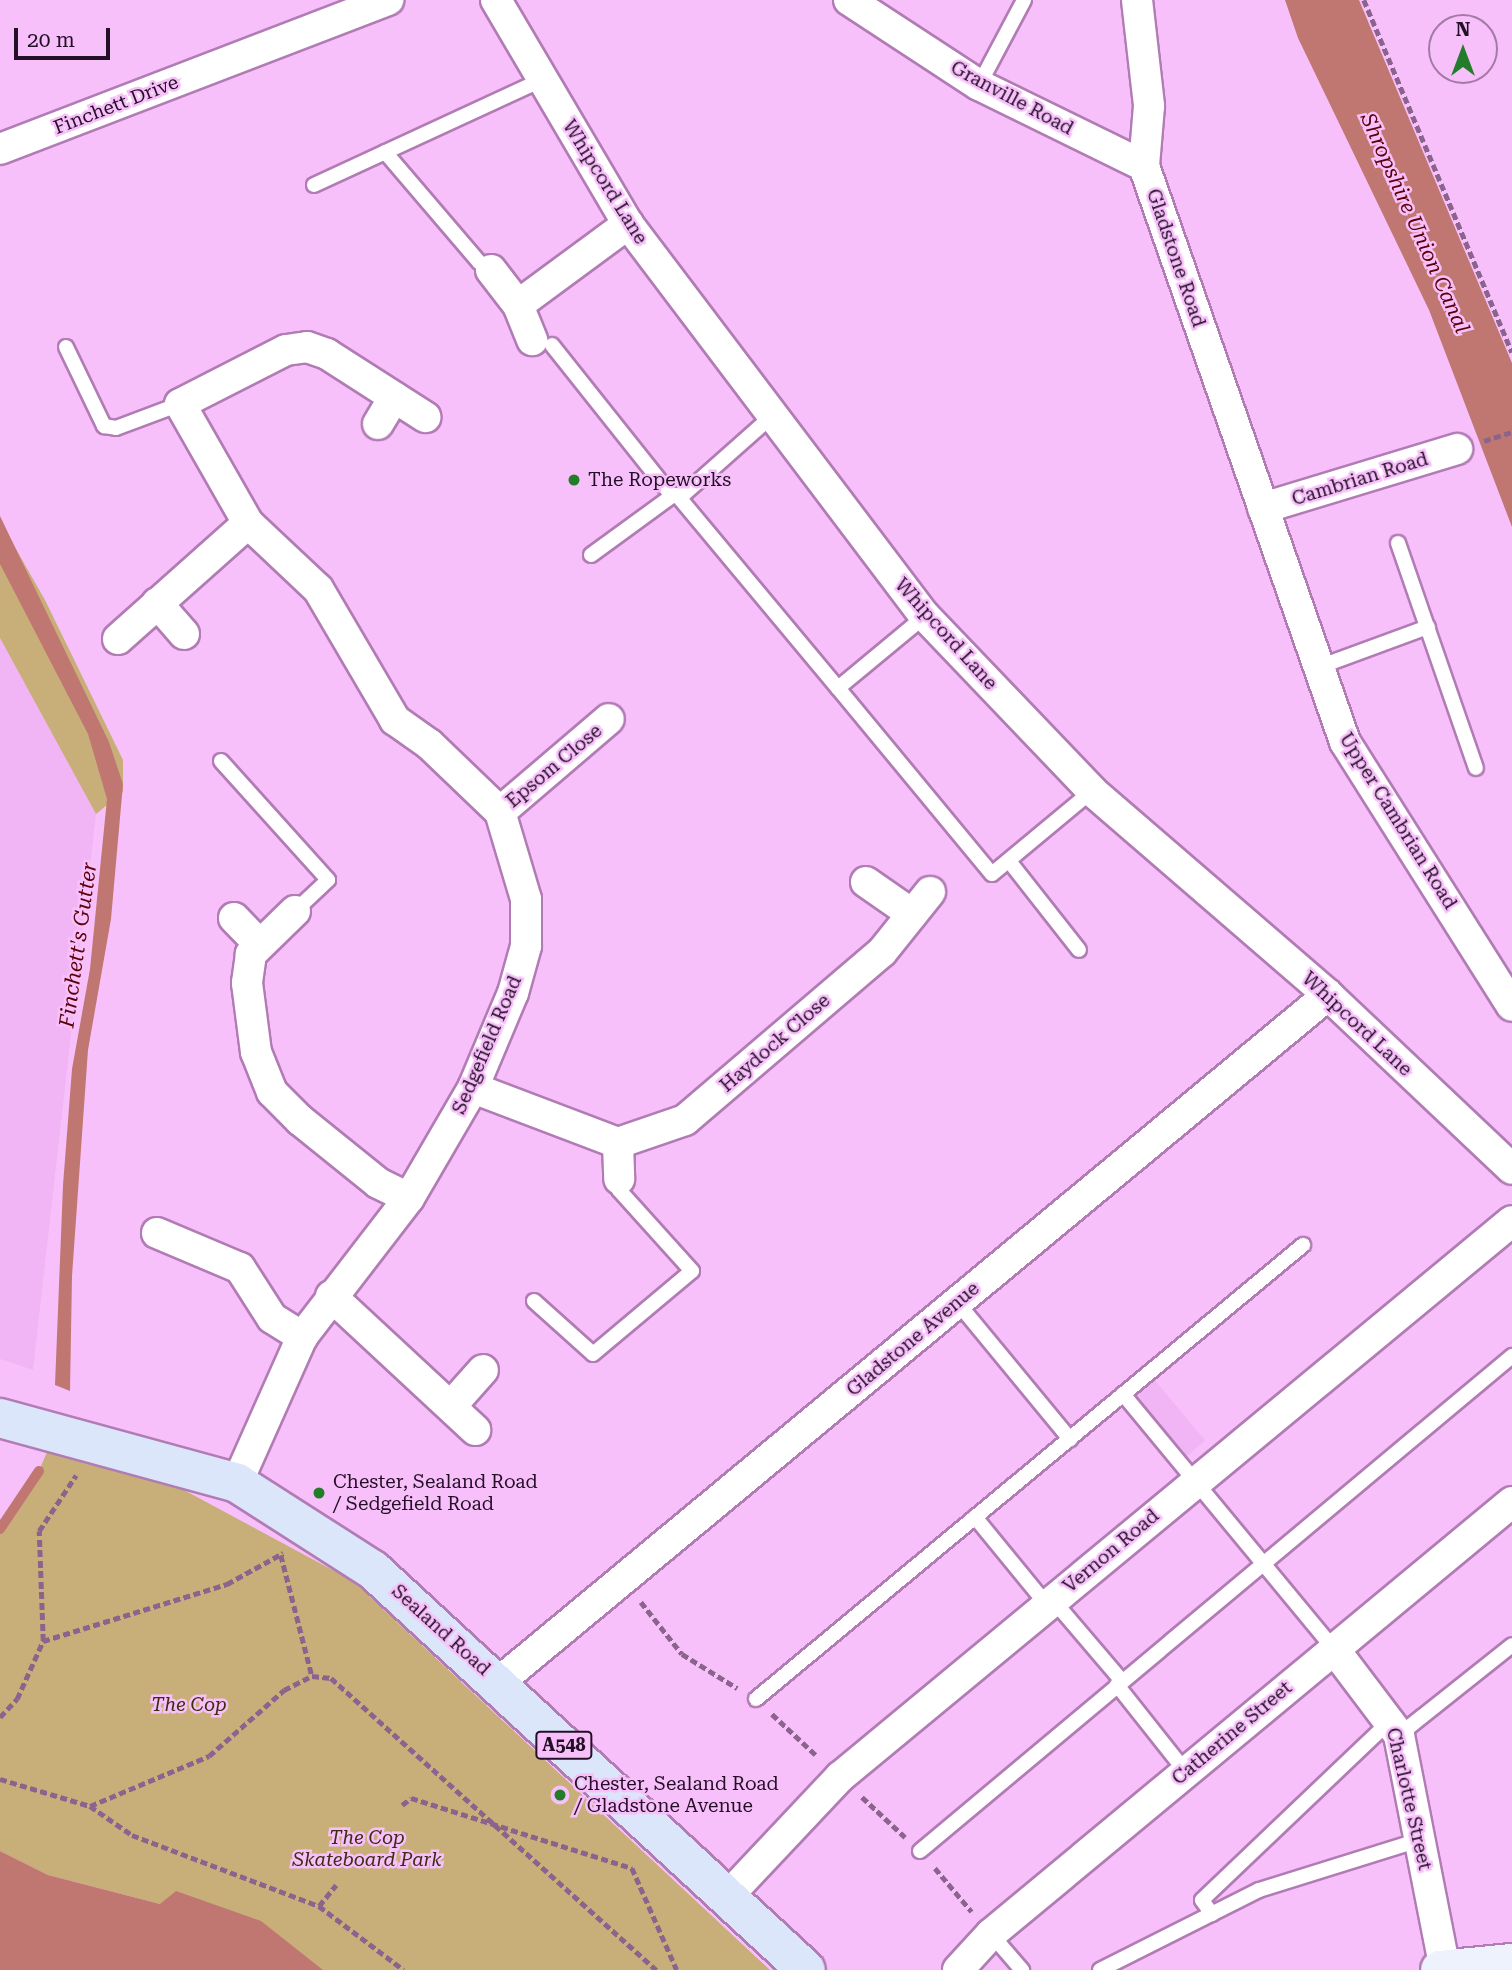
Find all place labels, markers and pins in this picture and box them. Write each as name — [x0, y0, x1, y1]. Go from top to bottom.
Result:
place label: The Ropeworks — [588, 469, 731, 491]
marker: The Ropeworks — [566, 472, 582, 488]
place label: Chester, Sealand Road / Sedgefield Road — [333, 1471, 538, 1515]
marker: Chester, Sealand Road / Sedgefield Road — [311, 1485, 327, 1501]
place label: Chester, Sealand Road / Gladstone Avenue — [574, 1773, 779, 1817]
marker: Chester, Sealand Road / Gladstone Avenue — [552, 1787, 568, 1803]

